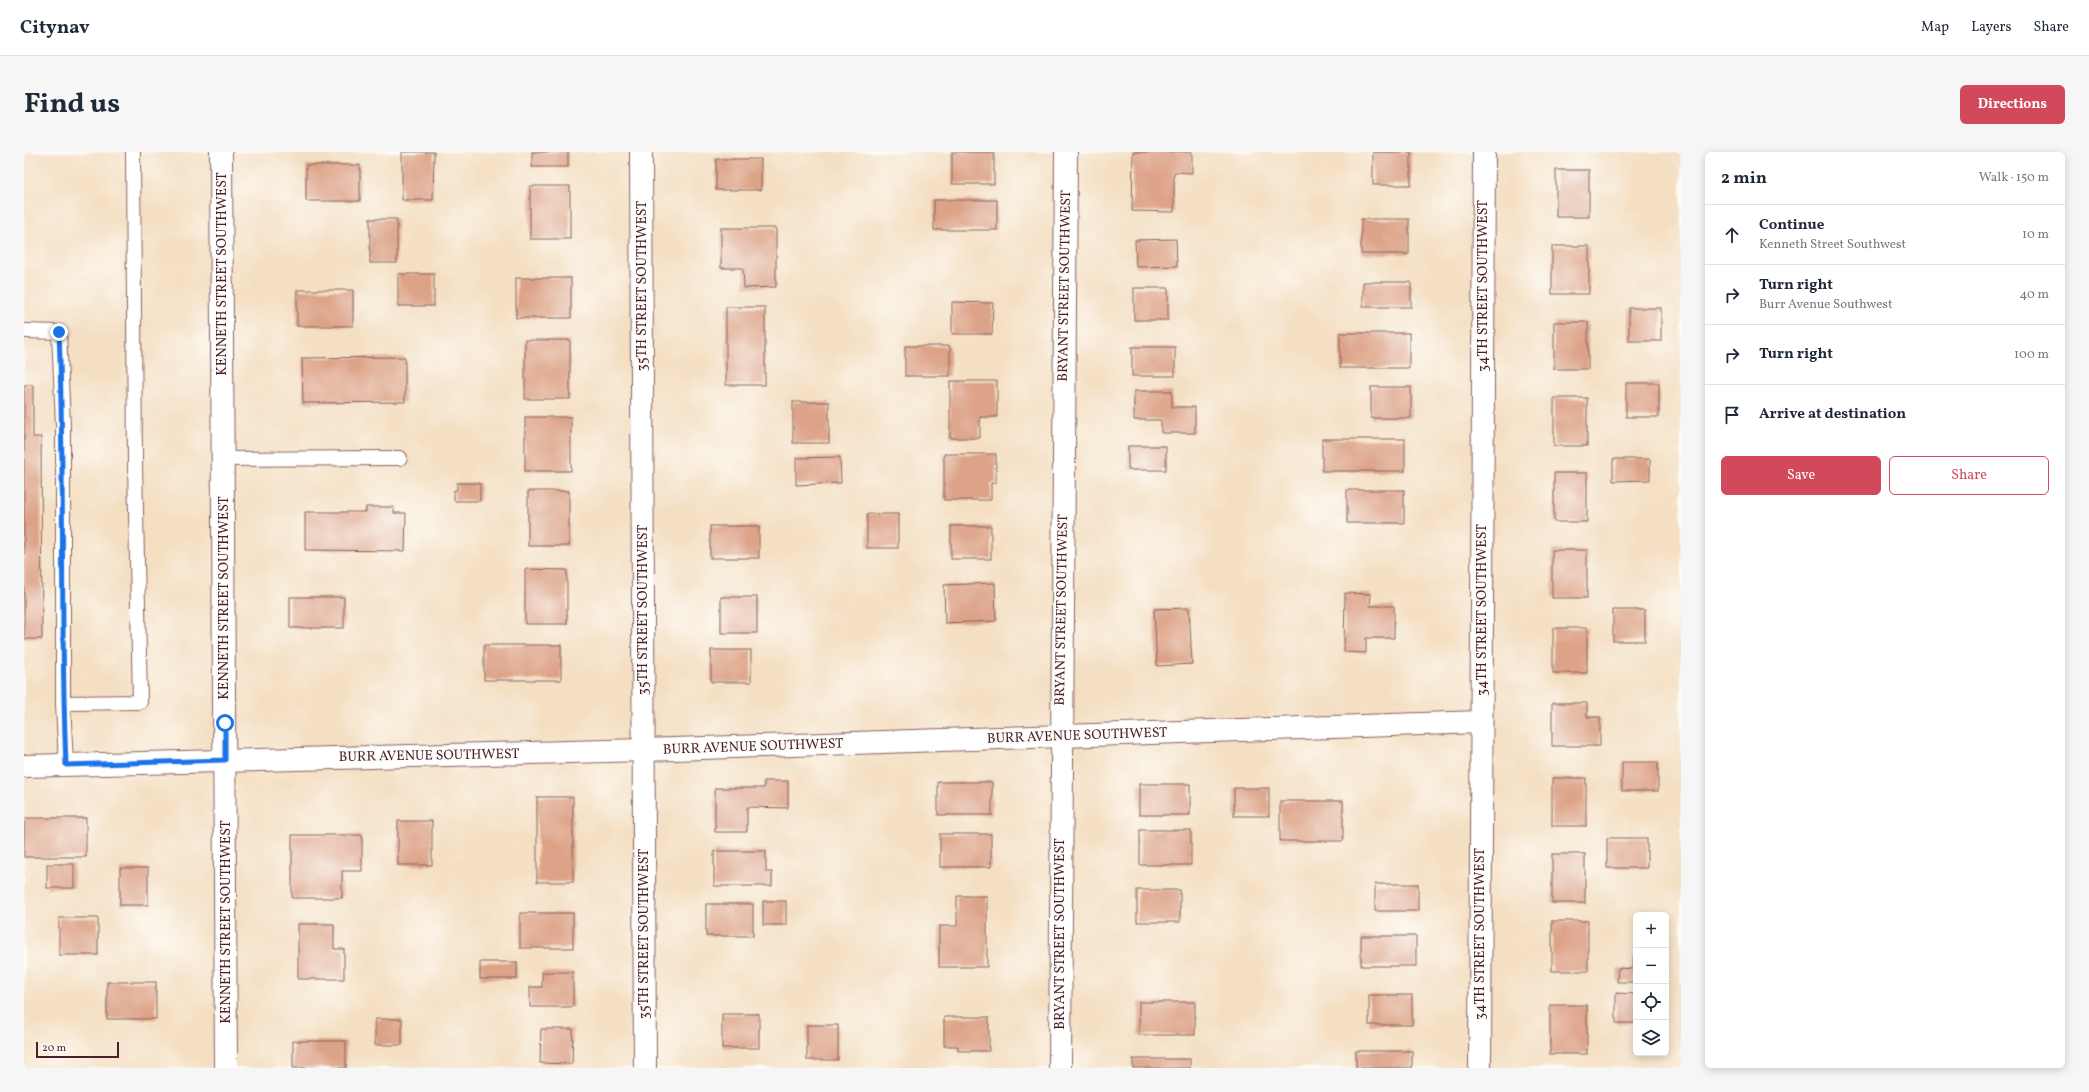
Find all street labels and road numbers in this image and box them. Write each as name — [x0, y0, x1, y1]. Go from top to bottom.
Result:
street label: KENNETH STREET SOUTHWEST — [213, 172, 232, 376]
street label: BRYANT STREET SOUTHWEST — [1054, 190, 1076, 382]
street label: 34TH STREET SOUTHWEST — [1474, 200, 1493, 372]
street label: 35TH STREET SOUTHWEST — [633, 201, 652, 371]
street label: KENNETH STREET SOUTHWEST — [215, 496, 234, 700]
street label: BRYANT STREET SOUTHWEST — [1051, 514, 1073, 706]
street label: 34TH STREET SOUTHWEST — [1473, 524, 1492, 696]
street label: 35TH STREET SOUTHWEST — [634, 525, 653, 695]
street label: BURR AVENUE SOUTHWEST — [986, 723, 1168, 749]
street label: BURR AVENUE SOUTHWEST — [662, 734, 844, 760]
street label: BURR AVENUE SOUTHWEST — [339, 745, 519, 767]
street label: KENNETH STREET SOUTHWEST — [217, 820, 236, 1024]
street label: BRYANT STREET SOUTHWEST — [1051, 838, 1070, 1030]
street label: 34TH STREET SOUTHWEST — [1471, 848, 1490, 1020]
street label: 35TH STREET SOUTHWEST — [635, 849, 654, 1019]

